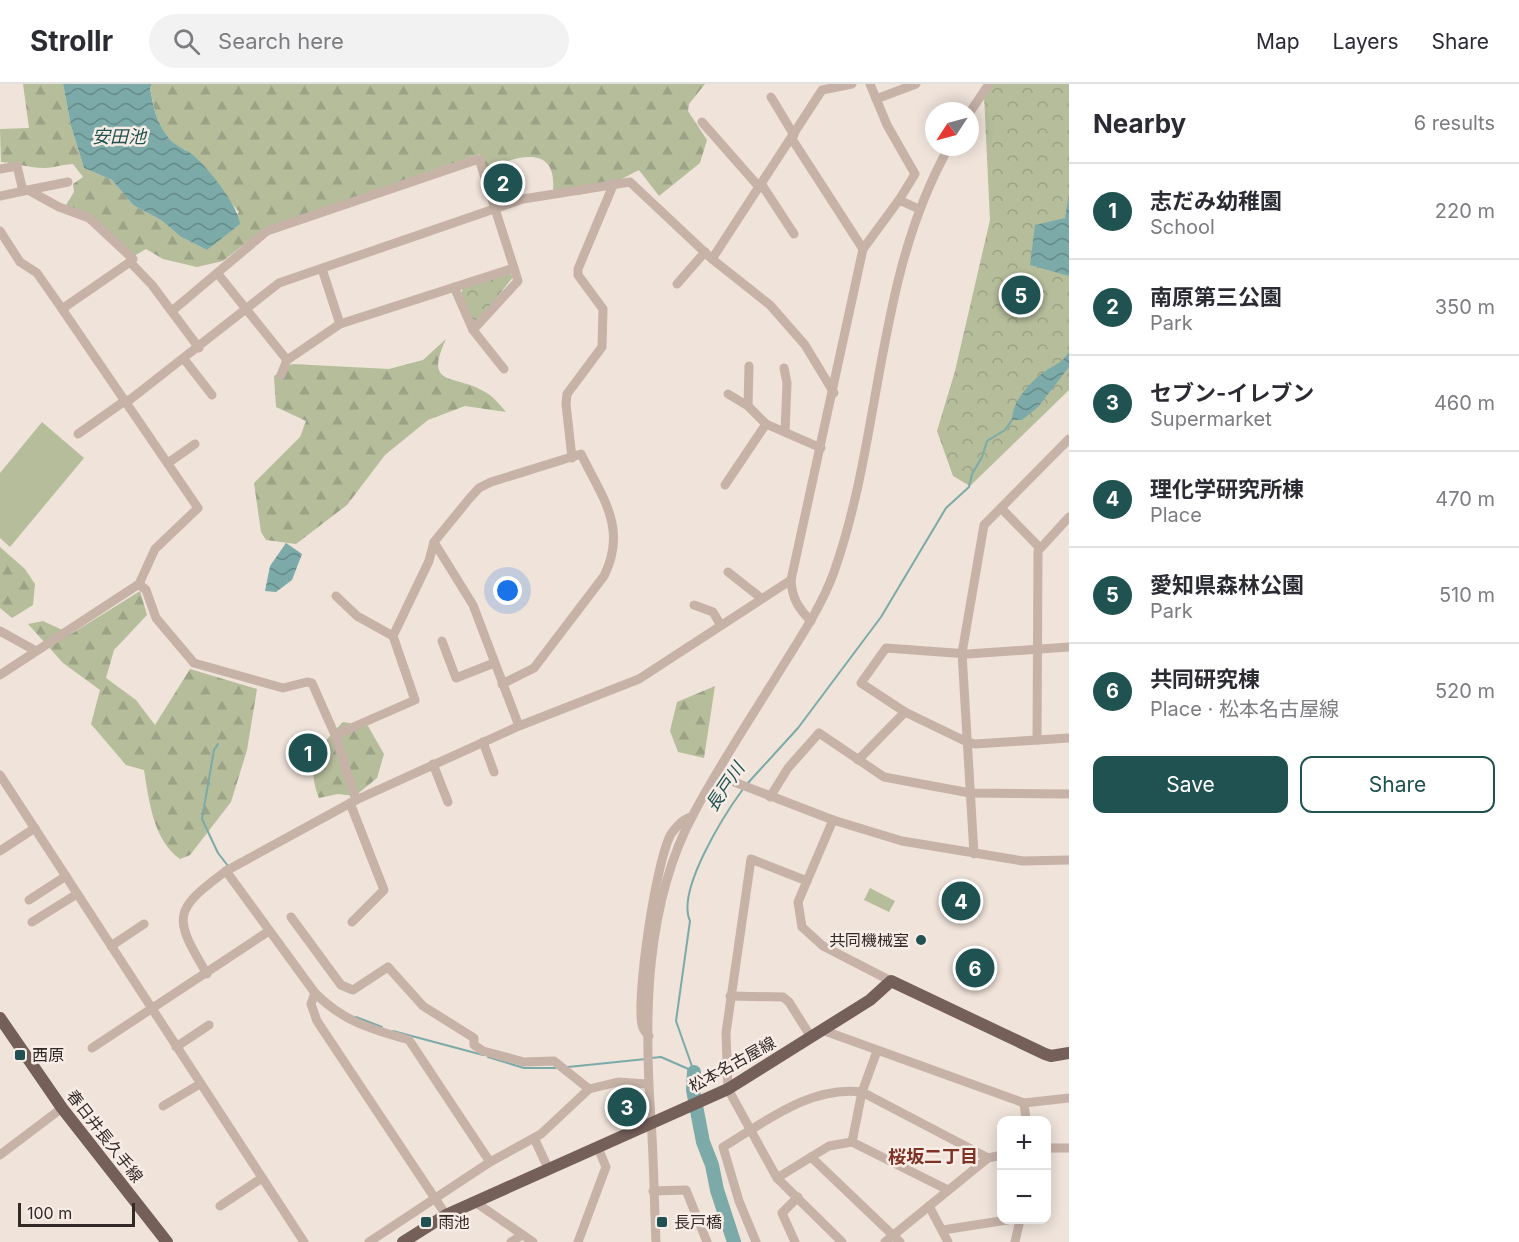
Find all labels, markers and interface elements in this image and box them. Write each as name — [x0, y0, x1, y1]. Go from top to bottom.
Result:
search box — [149, 14, 569, 68]
text: Strollr — [30, 24, 113, 58]
icon: search — [170, 25, 203, 58]
text: Search here — [218, 28, 344, 54]
text: Map — [1256, 29, 1300, 54]
text: Layers — [1333, 29, 1399, 54]
text: Share — [1432, 29, 1489, 54]
north arrow — [925, 102, 979, 156]
text: Nearby — [1093, 108, 1186, 139]
text: 6 results — [1414, 111, 1495, 135]
water label: 安田池 — [92, 126, 148, 147]
pin: 2 — [484, 160, 522, 206]
text: 志だみ幼稚園 — [1150, 188, 1282, 214]
text: 1 — [1108, 199, 1117, 223]
text: 220 m — [1435, 199, 1495, 223]
text: School — [1150, 215, 1215, 239]
pin: 5 — [1002, 272, 1040, 318]
text: 南原第三公園 — [1150, 284, 1282, 310]
text: 2 — [1106, 295, 1119, 319]
text: 350 m — [1435, 295, 1495, 319]
text: Park — [1150, 311, 1193, 335]
text: セブン-イレブン — [1150, 380, 1314, 406]
text: 3 — [1106, 391, 1119, 415]
text: 460 m — [1434, 391, 1495, 415]
text: Supermarket — [1150, 407, 1272, 431]
text: 理化学研究所棟 — [1150, 476, 1304, 502]
text: 4 — [1106, 487, 1119, 511]
text: 470 m — [1435, 487, 1495, 511]
text: Place — [1150, 503, 1202, 527]
text: 愛知県森林公園 — [1150, 572, 1304, 598]
your location — [493, 576, 522, 605]
text: 5 — [1106, 583, 1119, 607]
text: 510 m — [1439, 583, 1495, 607]
text: Park — [1150, 599, 1193, 623]
text: 共同研究棟 — [1150, 666, 1260, 692]
text: 6 — [1106, 679, 1119, 703]
text: 520 m — [1435, 679, 1495, 703]
text: Place · 松本名古屋線 — [1150, 697, 1339, 721]
pin: 1 — [288, 730, 328, 776]
button: Save — [1093, 756, 1288, 813]
button: Share — [1300, 756, 1495, 813]
water label: 長戸川 — [701, 757, 750, 815]
pin: 4 — [942, 878, 980, 924]
place label: 共同機械室 — [829, 930, 909, 950]
marker: 共同機械室 — [914, 933, 928, 947]
pin: 6 — [956, 946, 994, 990]
street label: 松本名古屋線 — [685, 1032, 779, 1096]
place label: 西原 — [32, 1045, 64, 1065]
marker: 西原 — [13, 1048, 27, 1062]
pin: 3 — [608, 1084, 646, 1130]
street label: 春日井長久手線 — [63, 1086, 147, 1186]
map controls — [997, 1116, 1051, 1224]
button: + — [997, 1116, 1051, 1170]
district label: 桜坂二丁目 — [888, 1146, 978, 1167]
button: − — [997, 1170, 1051, 1224]
scale bar — [18, 1200, 135, 1228]
text: 100 m — [27, 1203, 72, 1223]
place label: 雨池 — [438, 1212, 470, 1232]
place label: 長戸橋 — [674, 1212, 722, 1232]
marker: 雨池 — [419, 1215, 433, 1229]
marker: 長戸橋 — [655, 1215, 669, 1229]

